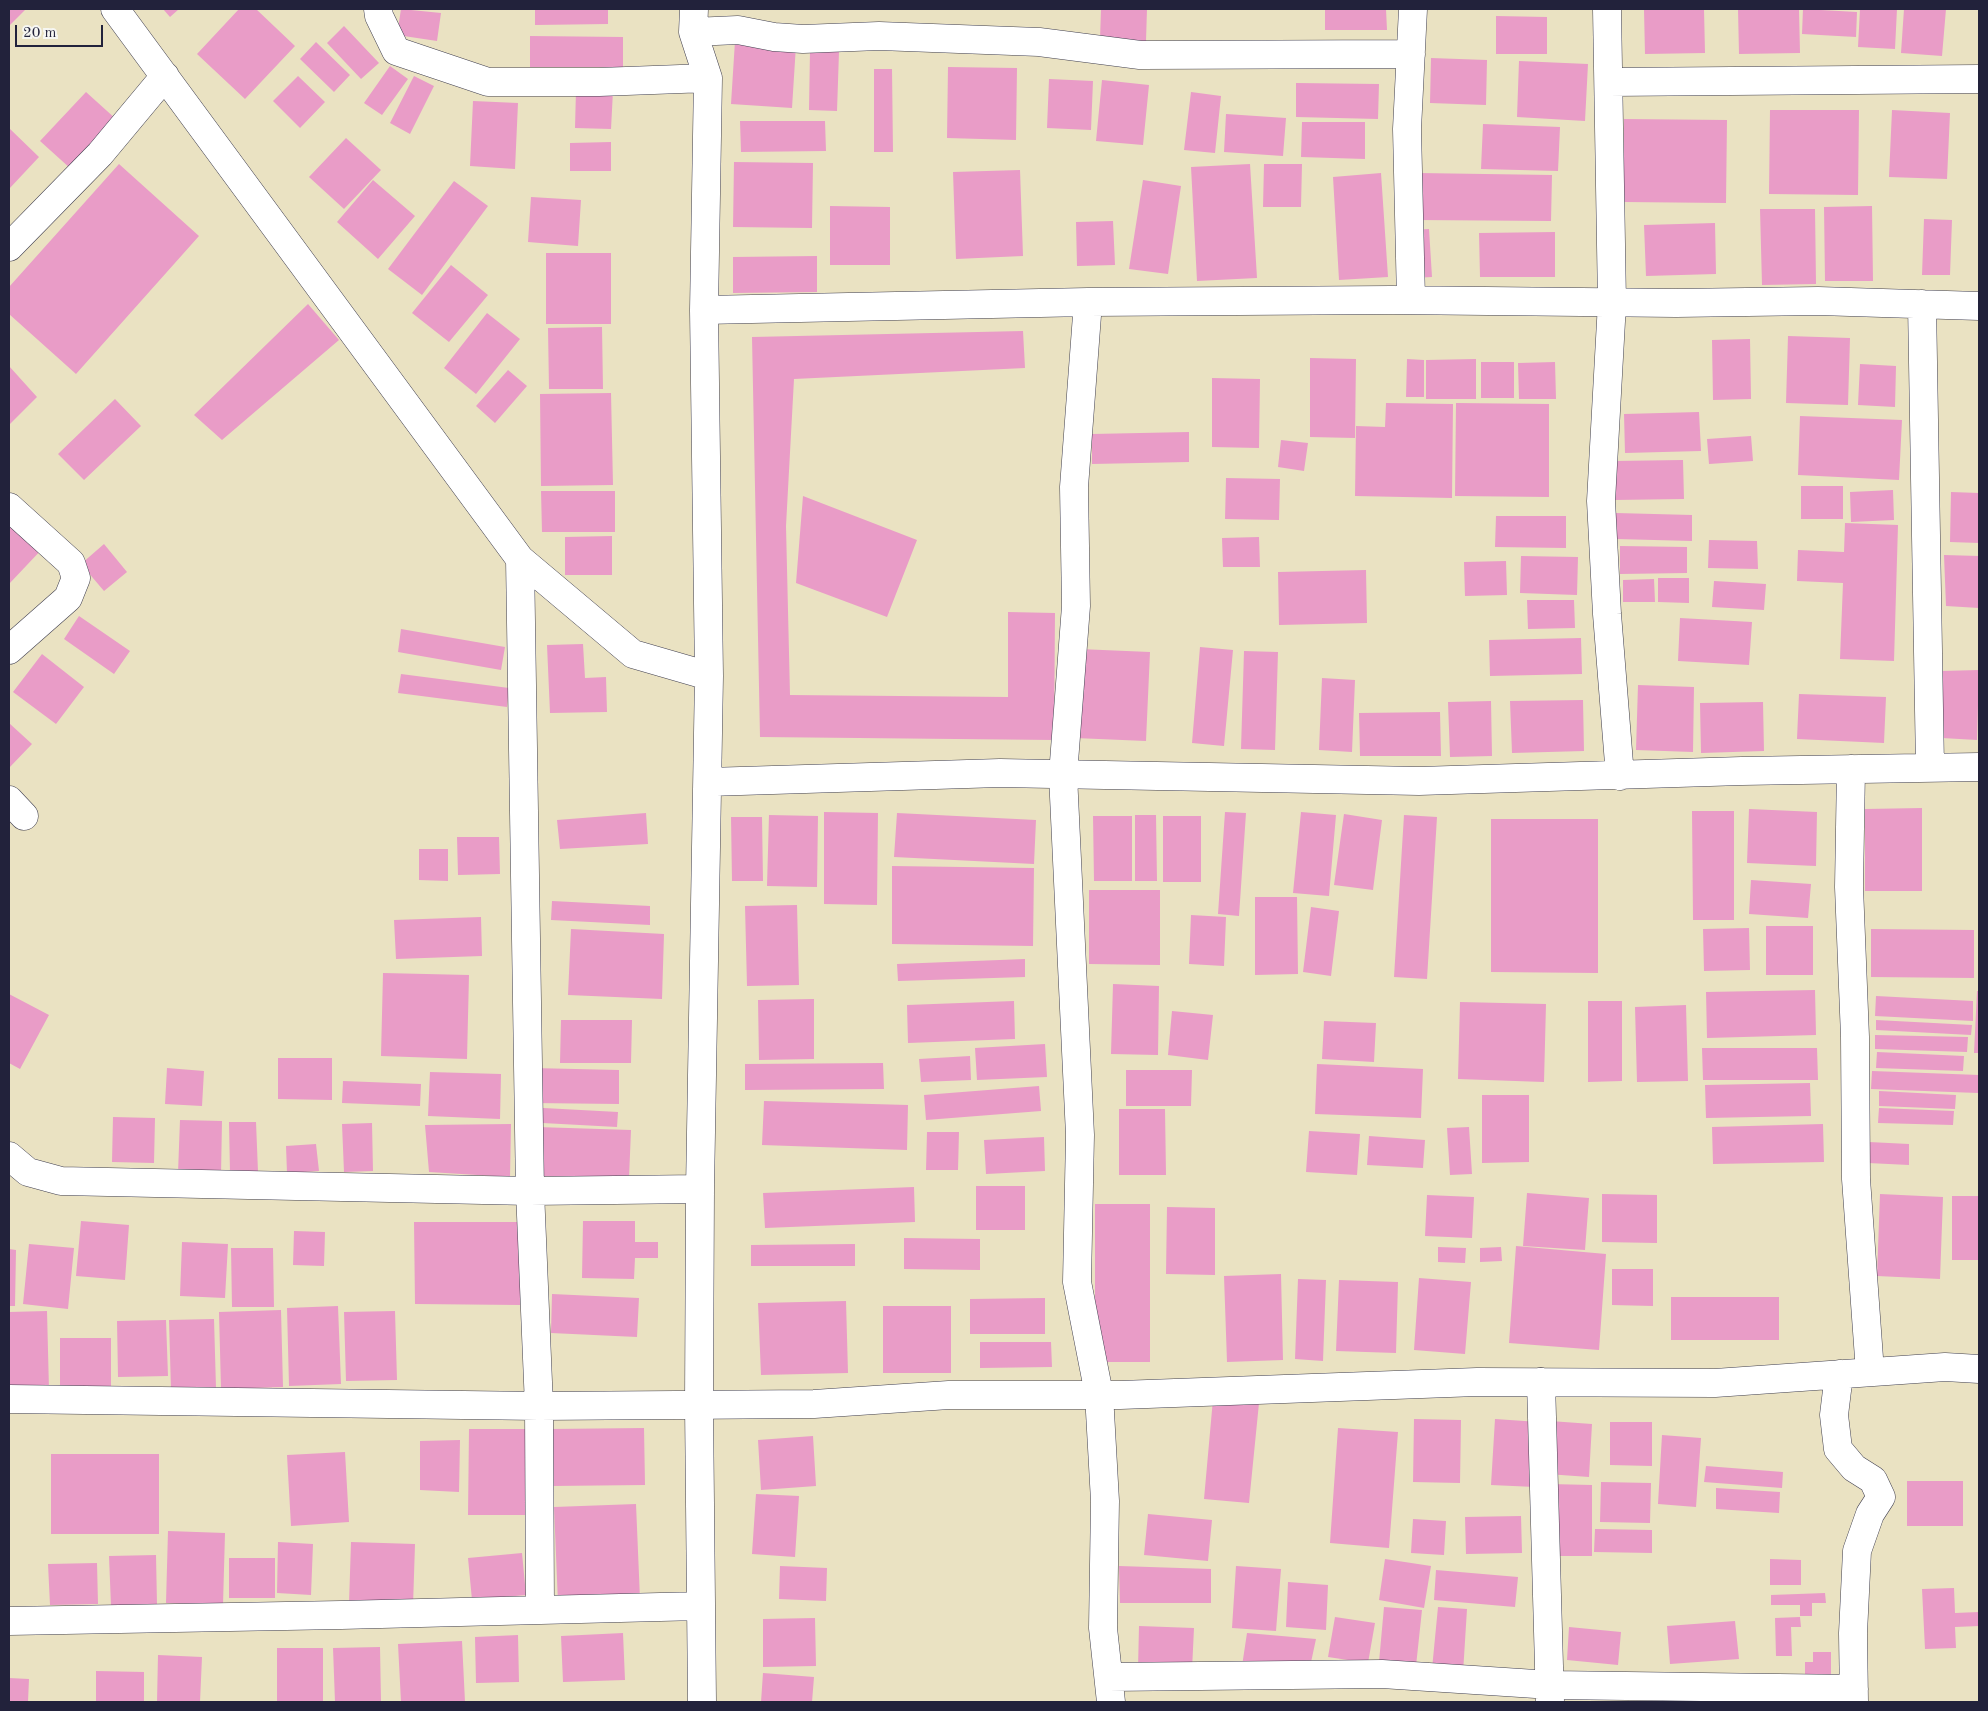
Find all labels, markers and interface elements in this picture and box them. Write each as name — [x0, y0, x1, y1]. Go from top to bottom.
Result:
scale bar — [18, 15, 105, 47]
text: 20 m — [23, 26, 57, 41]

